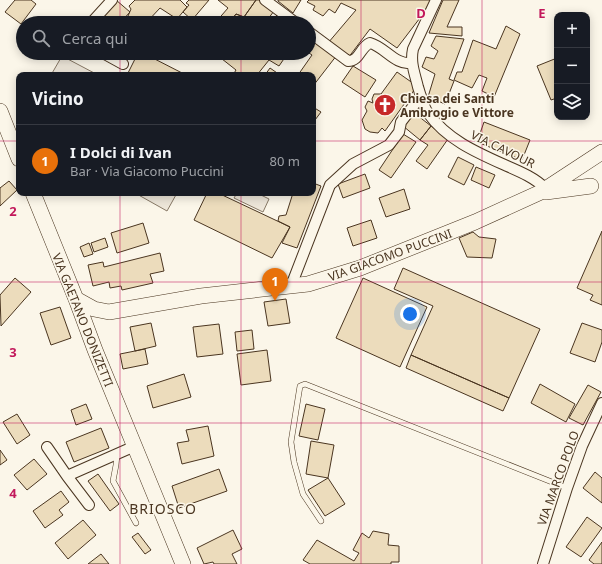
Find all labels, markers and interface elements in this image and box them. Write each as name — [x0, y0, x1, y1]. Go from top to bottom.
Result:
text: D — [416, 4, 426, 22]
text: E — [538, 4, 546, 22]
map controls — [554, 12, 590, 120]
button: + — [554, 12, 590, 48]
search box — [16, 16, 316, 60]
icon: search — [30, 27, 52, 49]
text: Cerca qui — [62, 28, 128, 48]
button: − — [554, 48, 590, 84]
button: layers — [554, 84, 590, 120]
text: Vicino — [32, 87, 84, 110]
place label: Chiesa dei Santi Ambrogio e Vittore — [400, 90, 514, 121]
church icon: Chiesa dei Santi Ambrogio e Vittore — [372, 92, 398, 118]
street label: VIA CAVOUR — [468, 126, 538, 172]
text: I Dolci di Ivan — [70, 142, 172, 162]
text: 1 — [41, 152, 49, 170]
text: 80 m — [270, 152, 300, 170]
text: Bar · Via Giacomo Puccini — [70, 162, 224, 180]
text: 2 — [9, 202, 17, 220]
street label: VIA GIACOMO PUCCINI — [326, 225, 454, 285]
street label: VIA GAETANO DONIZETTI — [48, 251, 118, 389]
pin: 1 — [262, 268, 288, 301]
your location — [400, 304, 420, 324]
text: 3 — [9, 343, 17, 361]
street label: VIA MARCO POLO — [533, 428, 583, 528]
text: 4 — [9, 484, 17, 502]
district label: BRIOSCO — [129, 499, 197, 518]

